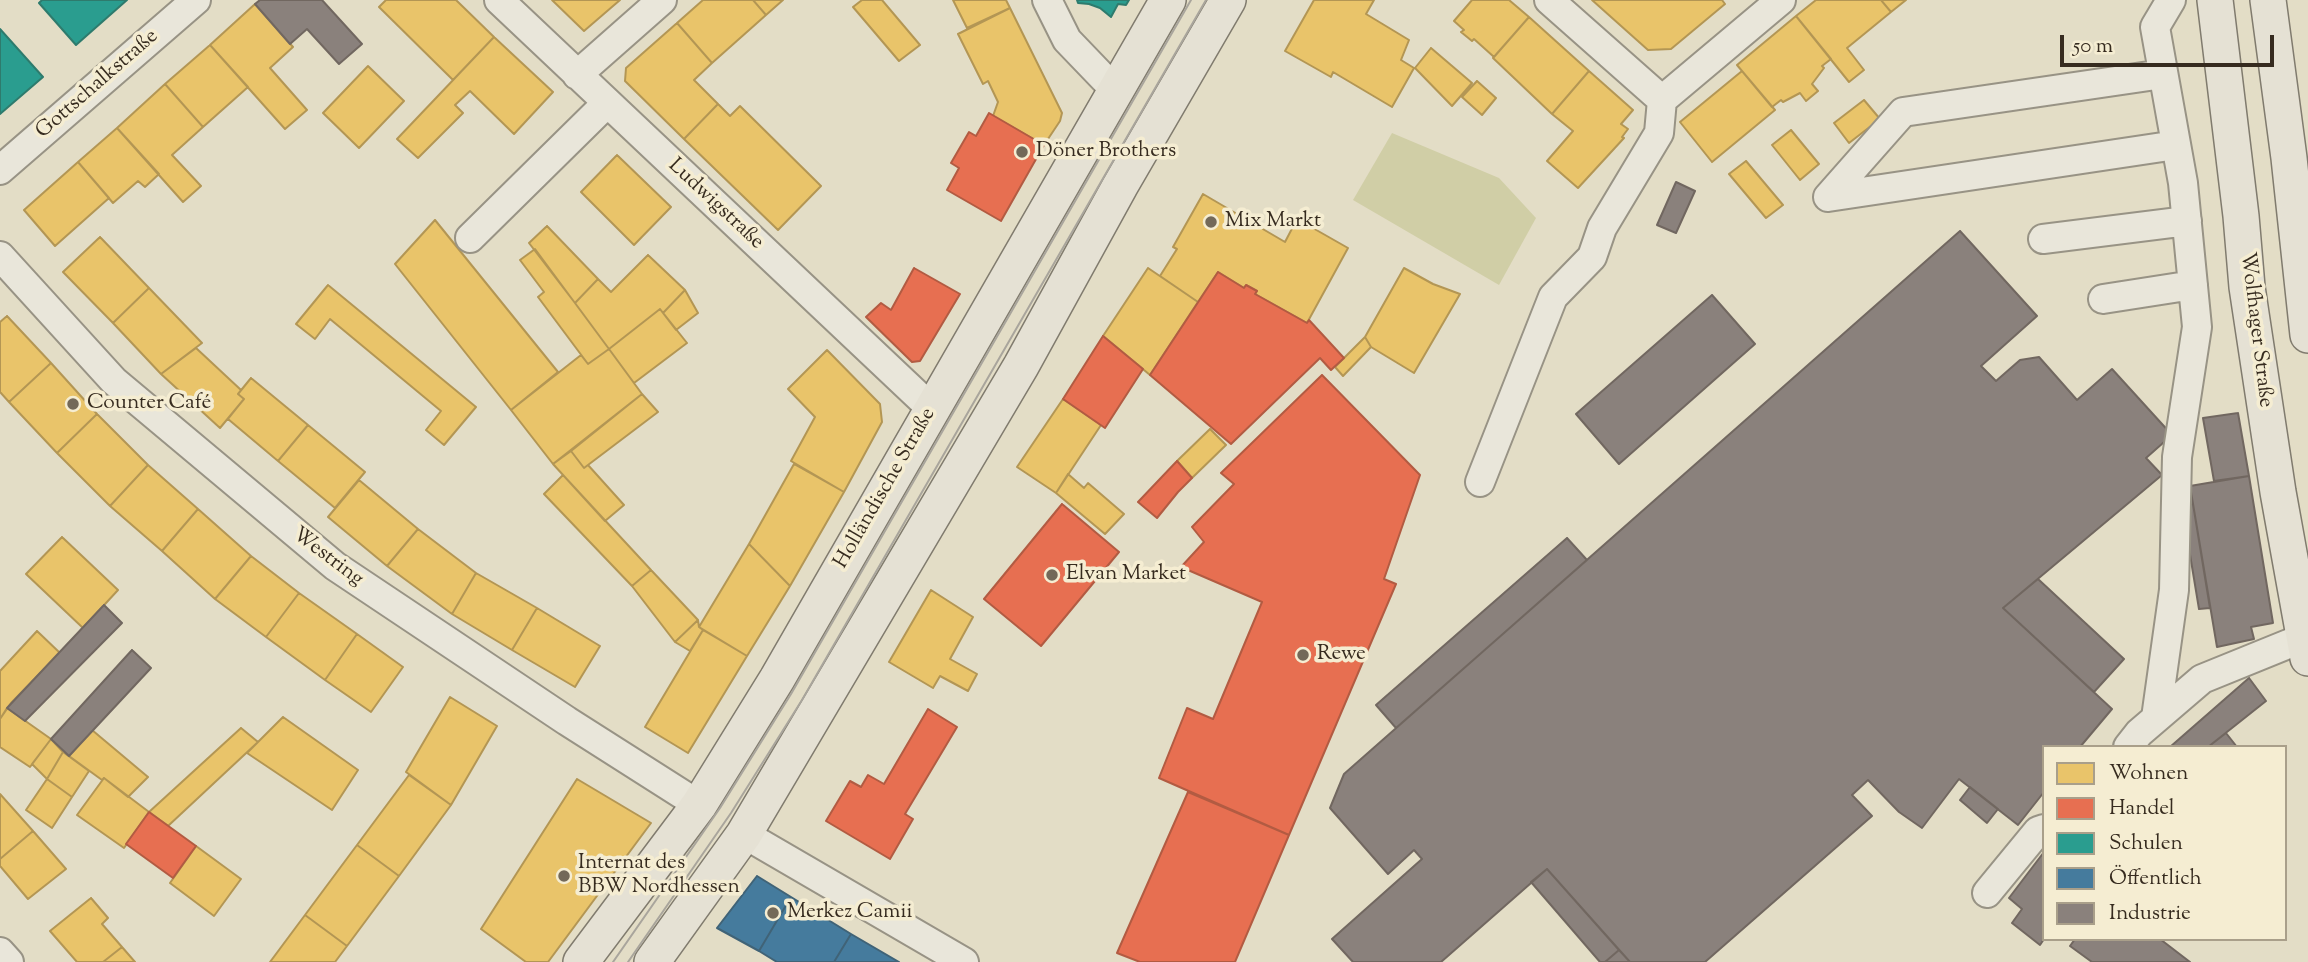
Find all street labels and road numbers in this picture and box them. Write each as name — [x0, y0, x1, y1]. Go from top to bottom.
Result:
street label: Gottschalkstraße — [32, 25, 164, 145]
street label: Ludwigstraße — [662, 154, 768, 256]
street label: Wolfhager Straße — [2233, 251, 2277, 409]
street label: Holländische Straße — [830, 404, 942, 574]
street label: Westring — [286, 523, 368, 593]

